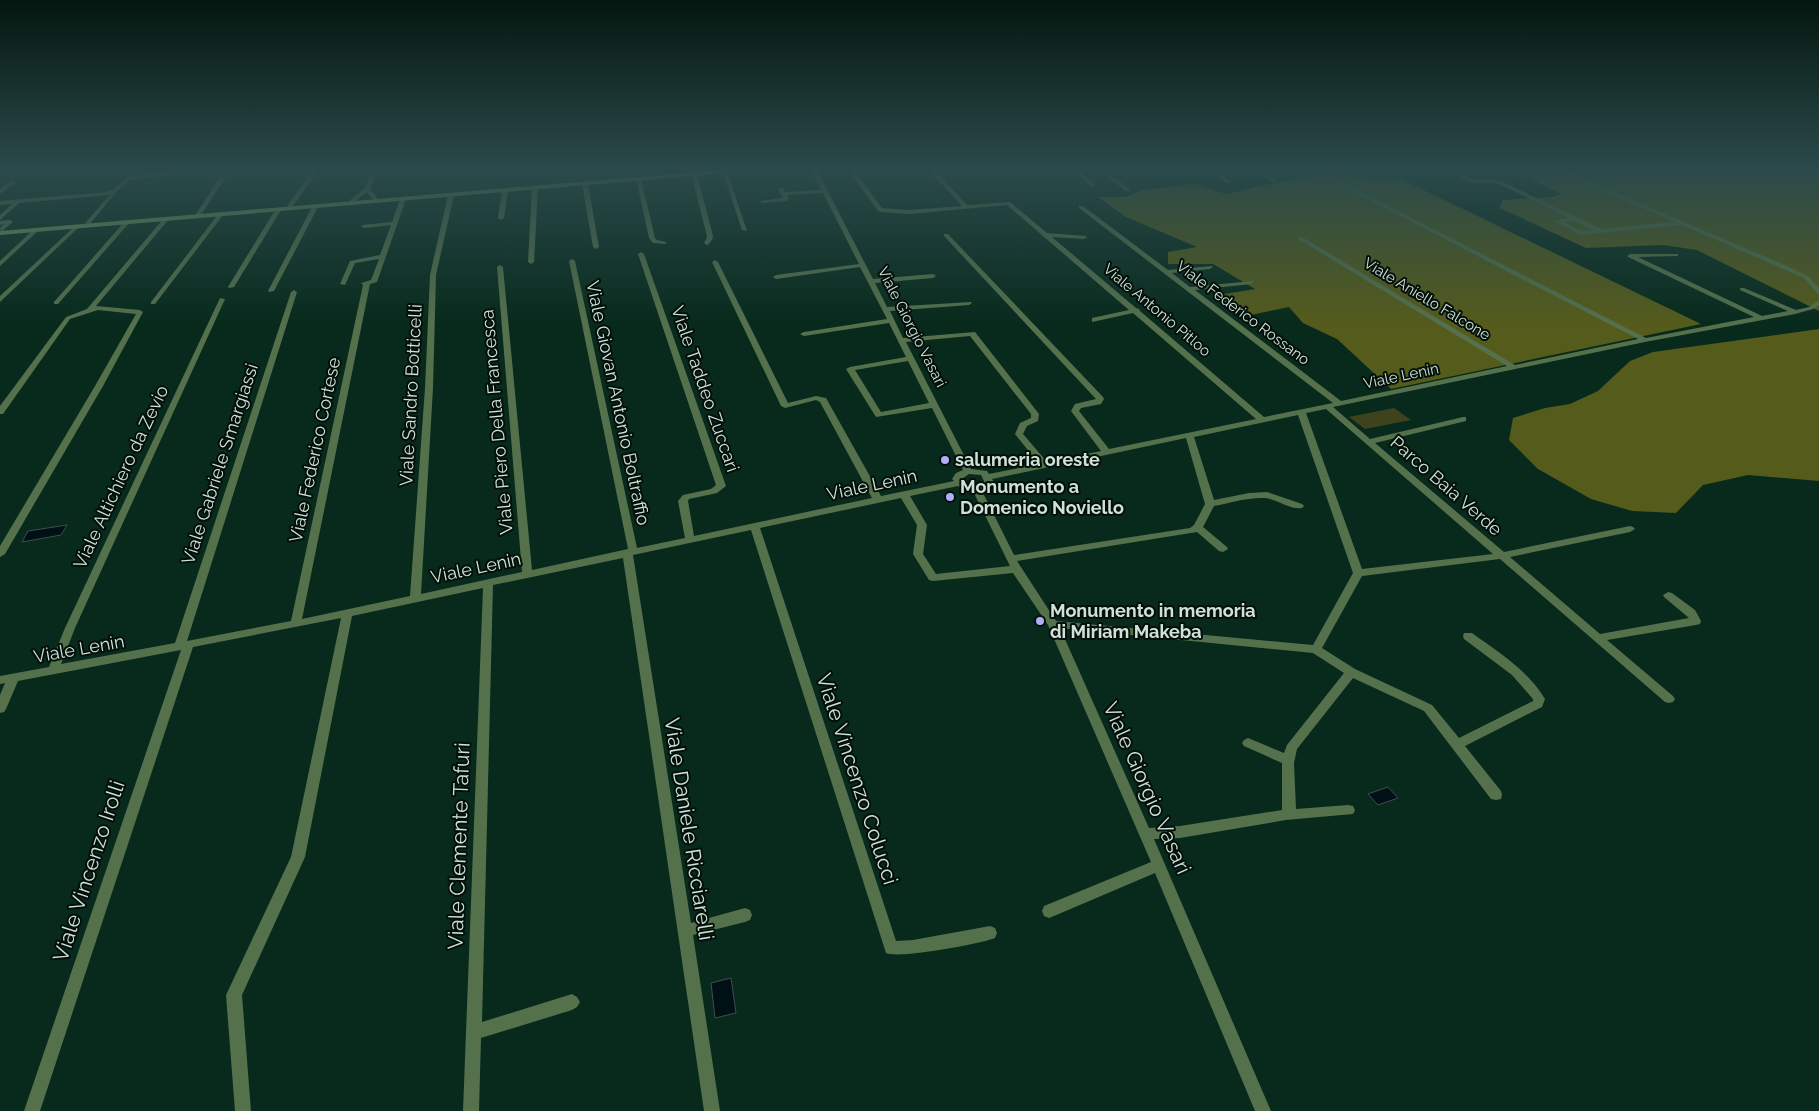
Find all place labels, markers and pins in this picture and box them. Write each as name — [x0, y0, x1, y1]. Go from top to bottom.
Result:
place label: salumeria oreste — [955, 449, 1100, 470]
marker: salumeria oreste — [939, 454, 951, 466]
place label: Monumento a Domenico Noviello — [960, 476, 1124, 518]
marker: Monumento a Domenico Noviello — [944, 491, 956, 503]
place label: Monumento in memoria di Miriam Makeba — [1050, 600, 1256, 642]
marker: Monumento in memoria di Miriam Makeba — [1034, 615, 1046, 627]

